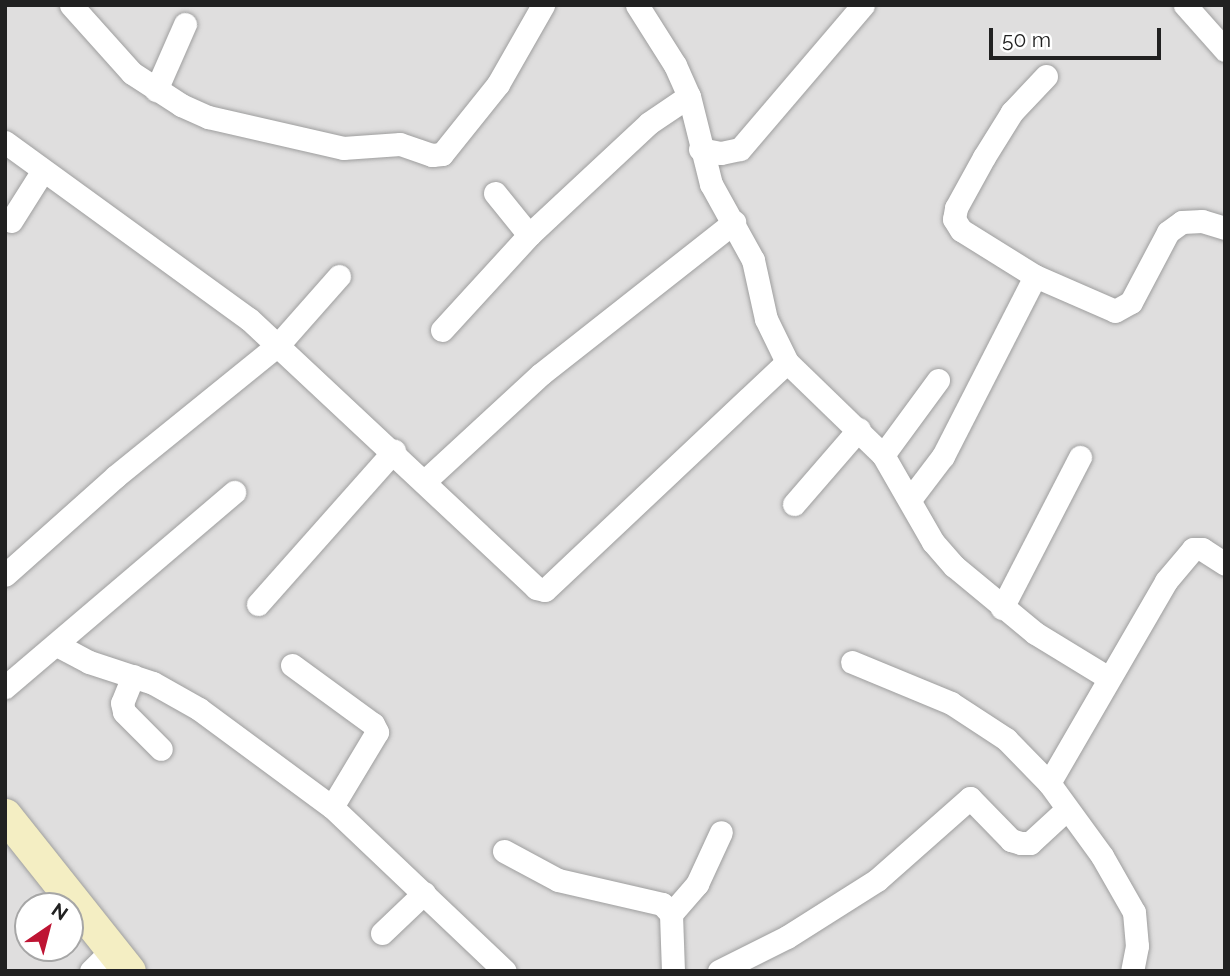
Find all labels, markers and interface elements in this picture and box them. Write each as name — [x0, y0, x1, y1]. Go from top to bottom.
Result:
scale bar — [992, 14, 1164, 58]
text: 50 m — [1002, 27, 1051, 52]
north arrow — [14, 892, 84, 962]
text: N — [48, 898, 72, 925]

